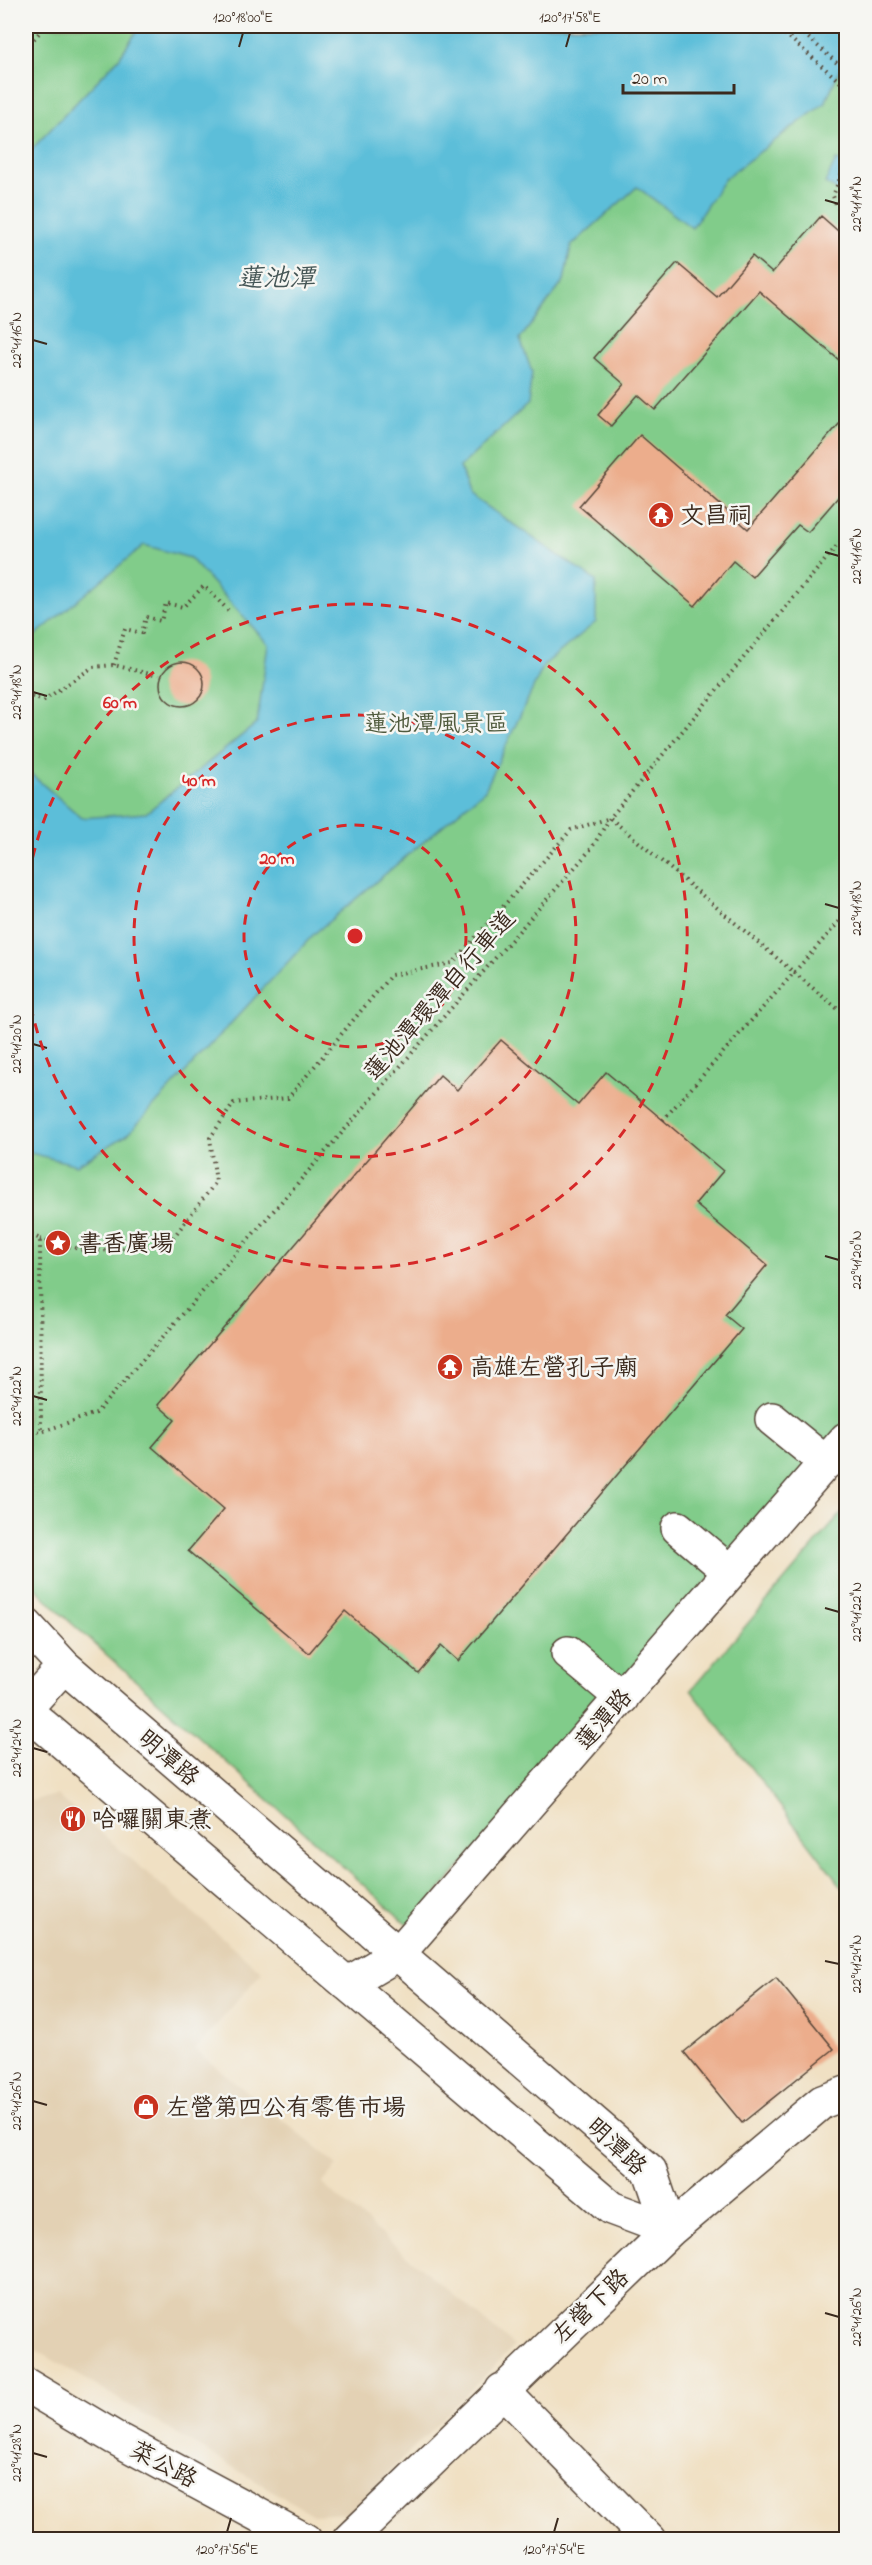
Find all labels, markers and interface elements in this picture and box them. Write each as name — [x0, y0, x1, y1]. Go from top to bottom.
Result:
text: 120°18'00"E — [213, 7, 273, 29]
text: 120°17'58"E — [539, 7, 601, 29]
scale bar — [623, 57, 734, 95]
text: 20 m — [632, 67, 667, 93]
text: 22°41'14"N — [846, 176, 868, 232]
water label: 蓮池潭 — [237, 261, 317, 299]
text: 22°41'16"N — [6, 312, 28, 368]
temple icon: 文昌祠 — [646, 500, 676, 530]
place label: 文昌祠 — [680, 500, 752, 535]
text: 22°41'16"N — [846, 528, 868, 584]
text: 22°41'18"N — [6, 664, 28, 720]
text: 60 m — [103, 691, 137, 717]
park label: 蓮池潭風景區 — [364, 708, 508, 743]
text: 40 m — [182, 769, 216, 795]
text: 20 m — [258, 847, 295, 873]
text: 22°41'18"N — [846, 880, 868, 936]
street label: 蓮池潭環潭自行車道 — [357, 904, 525, 1090]
centre of rings — [345, 926, 365, 946]
text: 22°41'20"N — [6, 1014, 28, 1074]
place icon: 書香廣場 — [43, 1228, 73, 1258]
place label: 書香廣場 — [78, 1228, 174, 1263]
text: 22°41'20"N — [846, 1230, 868, 1290]
temple icon: 高雄左營孔子廟 — [435, 1352, 465, 1382]
place label: 高雄左營孔子廟 — [470, 1352, 638, 1387]
text: 22°41'22"N — [6, 1366, 28, 1426]
text: 22°41'22"N — [846, 1582, 868, 1642]
street label: 蓮潭路 — [568, 1682, 642, 1759]
text: 22°41'24"N — [6, 1719, 28, 1777]
street label: 明潭路 — [129, 1722, 206, 1796]
restaurant icon: 哈囉關東煮 — [58, 1804, 88, 1834]
place label: 哈囉關東煮 — [92, 1804, 212, 1839]
text: 22°41'24"N — [846, 1935, 868, 1993]
text: 22°41'26"N — [6, 2071, 28, 2131]
shop icon: 左營第四公有零售市場 — [131, 2092, 161, 2122]
place label: 左營第四公有零售市場 — [166, 2092, 406, 2127]
street label: 明潭路 — [577, 2110, 654, 2185]
street label: 左營下路 — [545, 2262, 638, 2354]
text: 22°41'26"N — [846, 2287, 868, 2347]
text: 22°41'28"N — [6, 2424, 28, 2482]
street label: 菜公路 — [123, 2434, 203, 2499]
text: 120°17'56"E — [195, 2539, 259, 2561]
text: 120°17'54"E — [523, 2539, 585, 2561]

